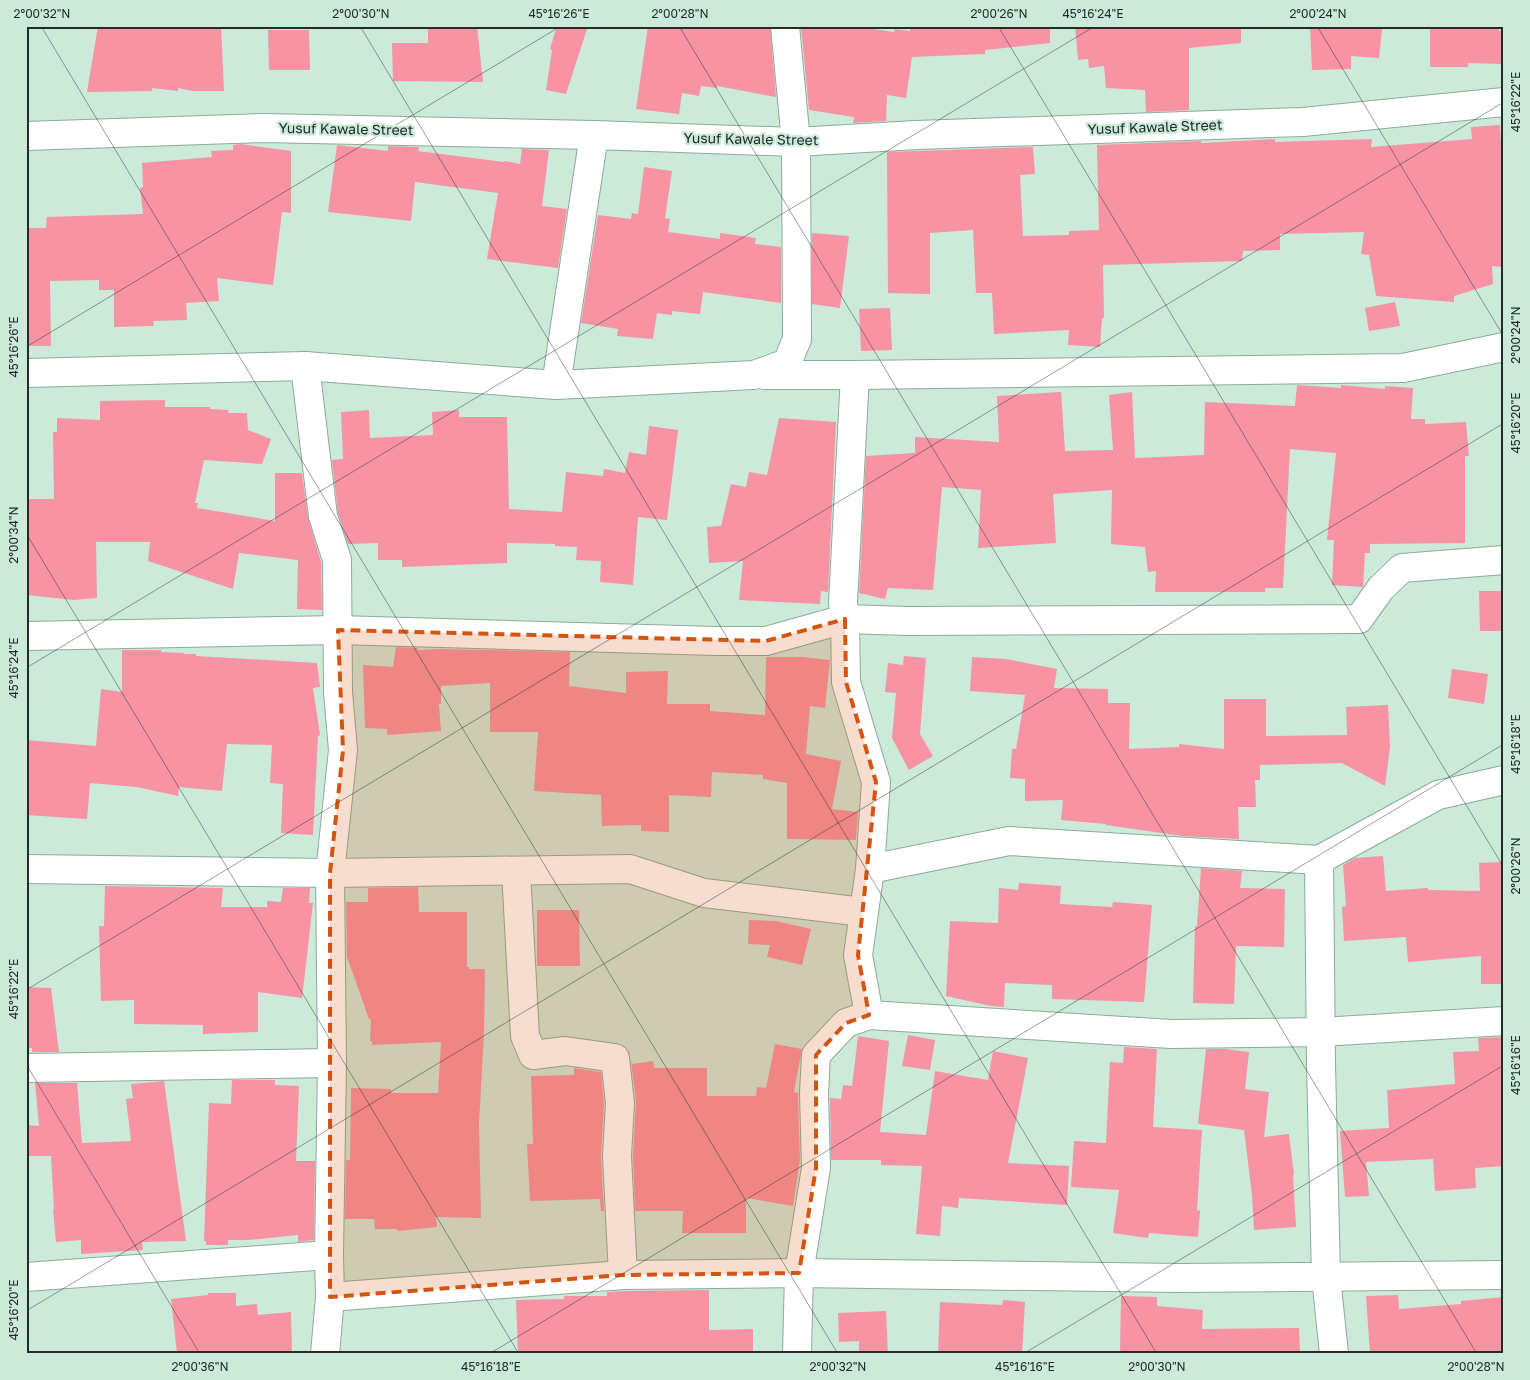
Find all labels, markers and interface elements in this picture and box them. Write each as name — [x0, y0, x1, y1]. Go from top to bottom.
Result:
text: 2°00'32"N — [14, 6, 70, 21]
text: 2°00'30"N — [332, 6, 390, 21]
text: 45°16'26"E — [529, 6, 589, 21]
text: 2°00'28"N — [651, 6, 709, 21]
text: 2°00'26"N — [970, 6, 1028, 21]
text: 45°16'24"E — [1063, 6, 1123, 21]
text: 2°00'24"N — [1289, 6, 1347, 21]
text: 45°16'22"E — [1508, 72, 1523, 132]
street label: Yusuf Kawale Street — [1087, 116, 1223, 137]
street label: Yusuf Kawale Street — [278, 119, 414, 138]
street label: Yusuf Kawale Street — [683, 129, 819, 148]
text: 2°00'24"N — [1508, 306, 1523, 364]
text: 45°16'26"E — [6, 317, 21, 377]
text: 45°16'20"E — [1508, 392, 1523, 454]
text: 2°00'34"N — [6, 506, 21, 564]
text: 45°16'24"E — [6, 638, 21, 698]
text: 45°16'18"E — [1508, 714, 1523, 774]
text: 2°00'26"N — [1508, 837, 1523, 895]
text: 45°16'22"E — [6, 959, 21, 1019]
text: 45°16'16"E — [1508, 1035, 1523, 1095]
text: 45°16'20"E — [6, 1279, 21, 1341]
text: 2°00'36"N — [171, 1359, 229, 1374]
text: 45°16'18"E — [461, 1359, 521, 1374]
text: 2°00'32"N — [810, 1359, 866, 1374]
text: 45°16'16"E — [995, 1359, 1055, 1374]
text: 2°00'30"N — [1128, 1359, 1186, 1374]
text: 2°00'28"N — [1447, 1359, 1505, 1374]

